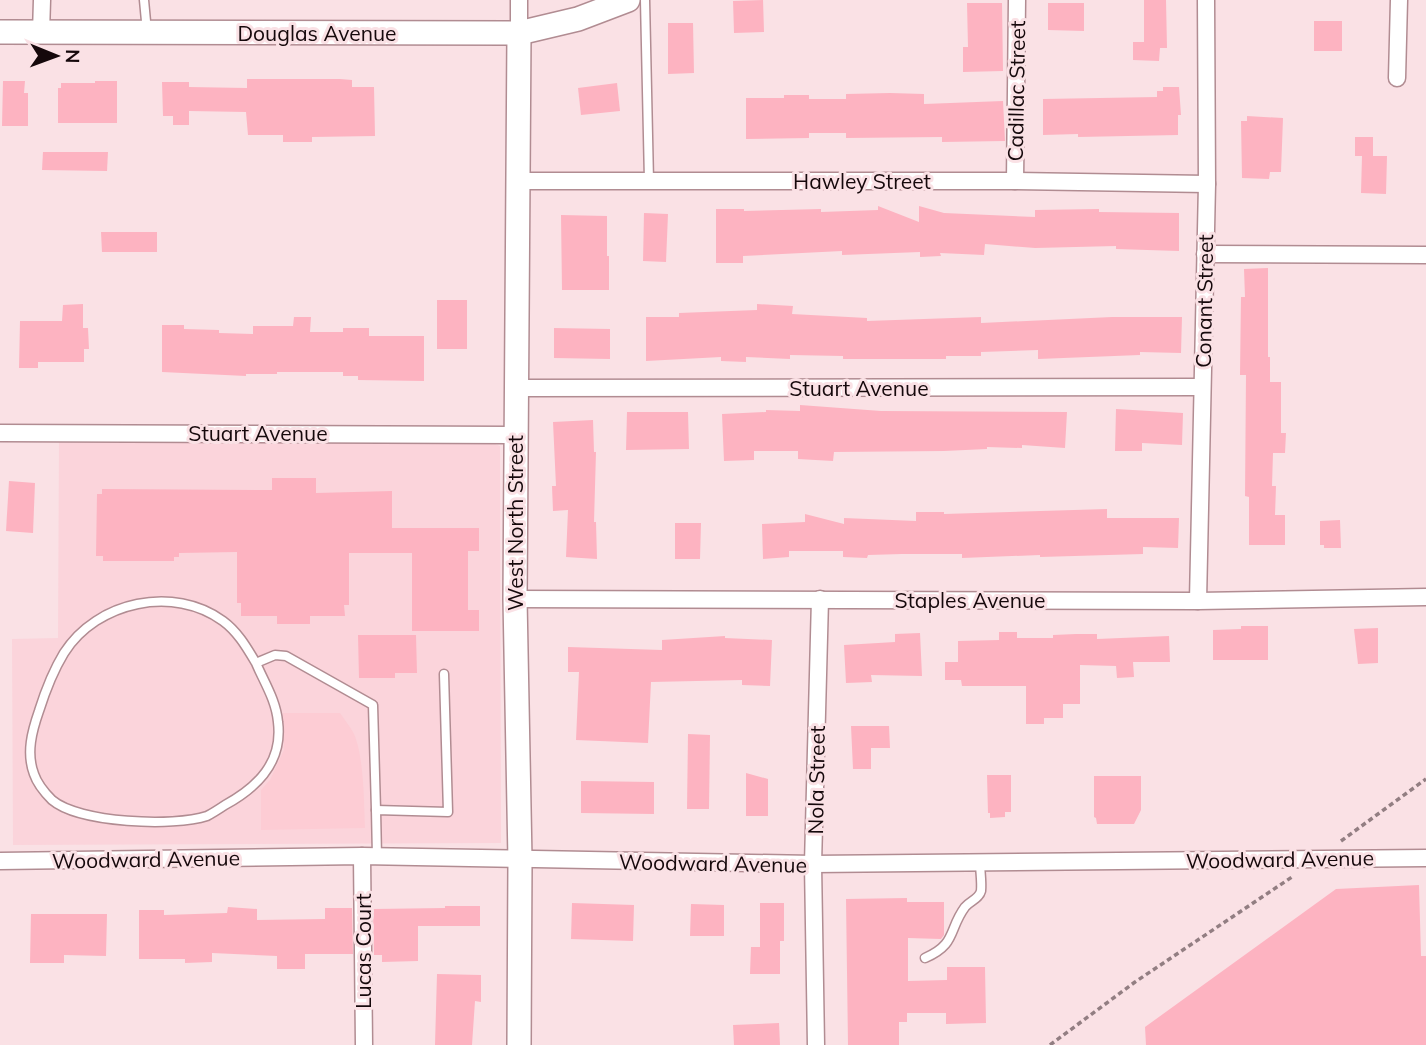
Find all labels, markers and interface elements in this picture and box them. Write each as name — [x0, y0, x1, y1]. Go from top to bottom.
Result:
street label: Douglas Avenue — [237, 20, 397, 46]
street label: Cadillac Street — [1002, 20, 1030, 162]
north arrow — [21, 21, 91, 91]
text: N — [61, 49, 85, 64]
street label: Hawley Street — [793, 168, 931, 194]
street label: Conant Street — [1190, 234, 1218, 368]
street label: Stuart Avenue — [789, 375, 929, 401]
street label: Stuart Avenue — [188, 420, 328, 446]
street label: West North Street — [502, 435, 528, 611]
street label: Staples Avenue — [894, 587, 1046, 613]
street label: Nola Street — [802, 725, 830, 835]
street label: Woodward Avenue — [52, 844, 240, 874]
street label: Woodward Avenue — [1186, 844, 1374, 874]
street label: Woodward Avenue — [619, 848, 807, 878]
street label: Lucas Court — [350, 893, 376, 1009]

